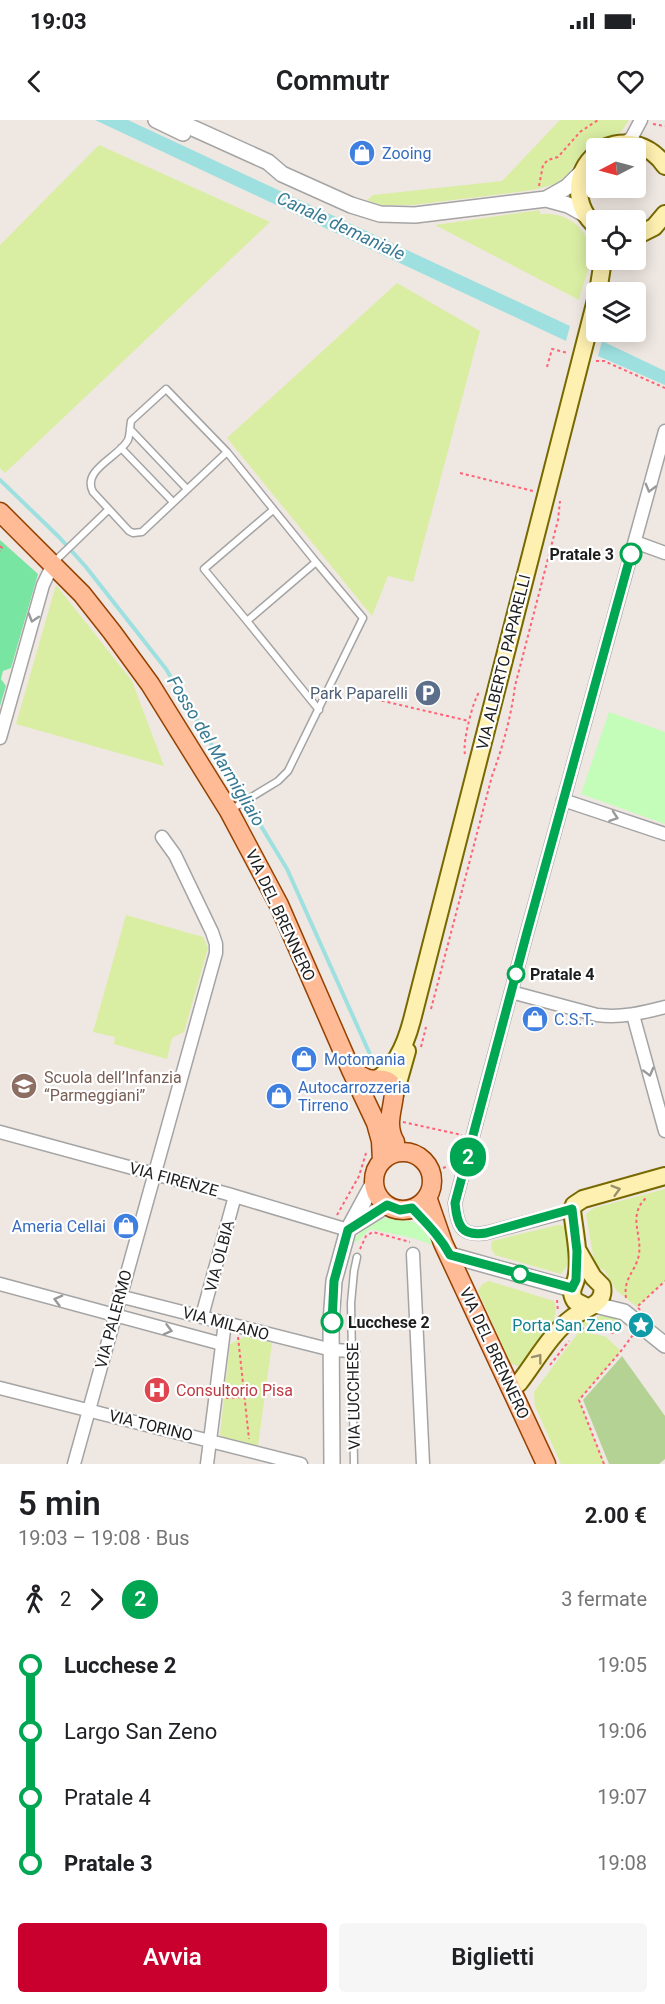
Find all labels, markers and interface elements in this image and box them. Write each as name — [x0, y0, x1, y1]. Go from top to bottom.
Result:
text: 19:03 — [30, 9, 87, 34]
icon: back — [18, 65, 51, 98]
text: Commutr — [276, 65, 389, 97]
icon: heart — [614, 65, 647, 98]
shop icon: Zooing — [347, 138, 377, 168]
north arrow — [586, 138, 646, 198]
map controls — [586, 138, 646, 342]
place label: Zooing — [382, 144, 431, 163]
water label: Canale demaniale — [274, 187, 409, 264]
button: locate — [586, 210, 646, 270]
button: layers — [586, 282, 646, 342]
one-way arrow — [645, 482, 657, 493]
marker: Pratale 3 — [620, 543, 642, 565]
place label: Pratale 3 — [550, 545, 614, 564]
street label: VIA ALBERTO PAPARELLI — [472, 572, 534, 752]
one-way arrow — [28, 612, 40, 623]
water label: Fosso del Marmigliaio — [163, 672, 270, 830]
parking icon: Park Paparelli — [413, 678, 443, 708]
place label: Park Paparelli — [310, 684, 408, 703]
one-way arrow — [608, 809, 619, 822]
street label: VIA DEL BRENNERO — [242, 846, 319, 984]
marker: Pratale 4 — [507, 965, 525, 983]
place label: Pratale 4 — [530, 965, 594, 984]
shop icon: C.S.T. — [520, 1004, 550, 1034]
place label: C.S.T. — [554, 1010, 594, 1029]
shop icon: Motomania — [289, 1044, 319, 1074]
place label: Motomania — [324, 1050, 405, 1069]
one-way arrow — [642, 1066, 654, 1076]
place label: Scuola dell’Infanzia “Parmeggiani” — [44, 1068, 182, 1105]
school or university icon: Scuola dell’Infanzia “Parmeggiani” — [9, 1071, 39, 1101]
place label: Autocarrozzeria Tirreno — [298, 1078, 410, 1115]
shop icon: Autocarrozzeria Tirreno — [264, 1081, 294, 1111]
line badge: 2 — [448, 1138, 488, 1176]
text: 2 — [462, 1145, 474, 1169]
street label: VIA FIRENZE — [127, 1158, 220, 1200]
one-way arrow — [611, 1185, 621, 1197]
shop icon: Ameria Cellai — [111, 1211, 141, 1241]
place label: Ameria Cellai — [12, 1217, 106, 1236]
street label: VIA OLBIA — [201, 1218, 238, 1294]
unlabelled marker — [511, 1265, 529, 1283]
street label: VIA PALERMO — [91, 1268, 136, 1370]
street label: VIA DEL BRENNERO — [456, 1284, 533, 1422]
one-way arrow — [53, 1295, 64, 1307]
street label: VIA MILANO — [180, 1303, 271, 1344]
place icon: Porta San Zeno — [626, 1310, 656, 1340]
marker: Lucchese 2 — [321, 1311, 343, 1333]
place label: Lucchese 2 — [348, 1313, 430, 1332]
place label: Porta San Zeno — [512, 1316, 622, 1335]
one-way arrow — [162, 1323, 173, 1335]
street label: VIA LUCCHESE — [343, 1342, 364, 1450]
one-way arrow — [531, 1353, 542, 1364]
hospital icon: Consultorio Pisa — [142, 1375, 172, 1405]
place label: Consultorio Pisa — [176, 1381, 293, 1400]
street label: VIA TORINO — [107, 1406, 195, 1445]
text: 5 min — [18, 1484, 101, 1523]
text: 2.00 € — [585, 1503, 647, 1528]
text: 19:03 – 19:08 · Bus — [18, 1526, 190, 1550]
icon: walk — [18, 1583, 51, 1616]
icon: forward — [80, 1583, 113, 1616]
text: 2 — [60, 1587, 71, 1611]
text: 2 — [134, 1587, 146, 1611]
text: 3 fermate — [561, 1587, 647, 1611]
text: Lucchese 2 — [64, 1653, 176, 1678]
text: 19:05 — [597, 1653, 647, 1677]
text: Largo San Zeno — [64, 1719, 217, 1744]
text: 19:06 — [597, 1719, 647, 1743]
text: Pratale 4 — [64, 1785, 151, 1810]
text: 19:07 — [597, 1785, 647, 1809]
text: Pratale 3 — [64, 1851, 153, 1876]
text: 19:08 — [597, 1851, 647, 1875]
button: Avvia — [18, 1923, 327, 1992]
button: Biglietti — [339, 1923, 647, 1992]

